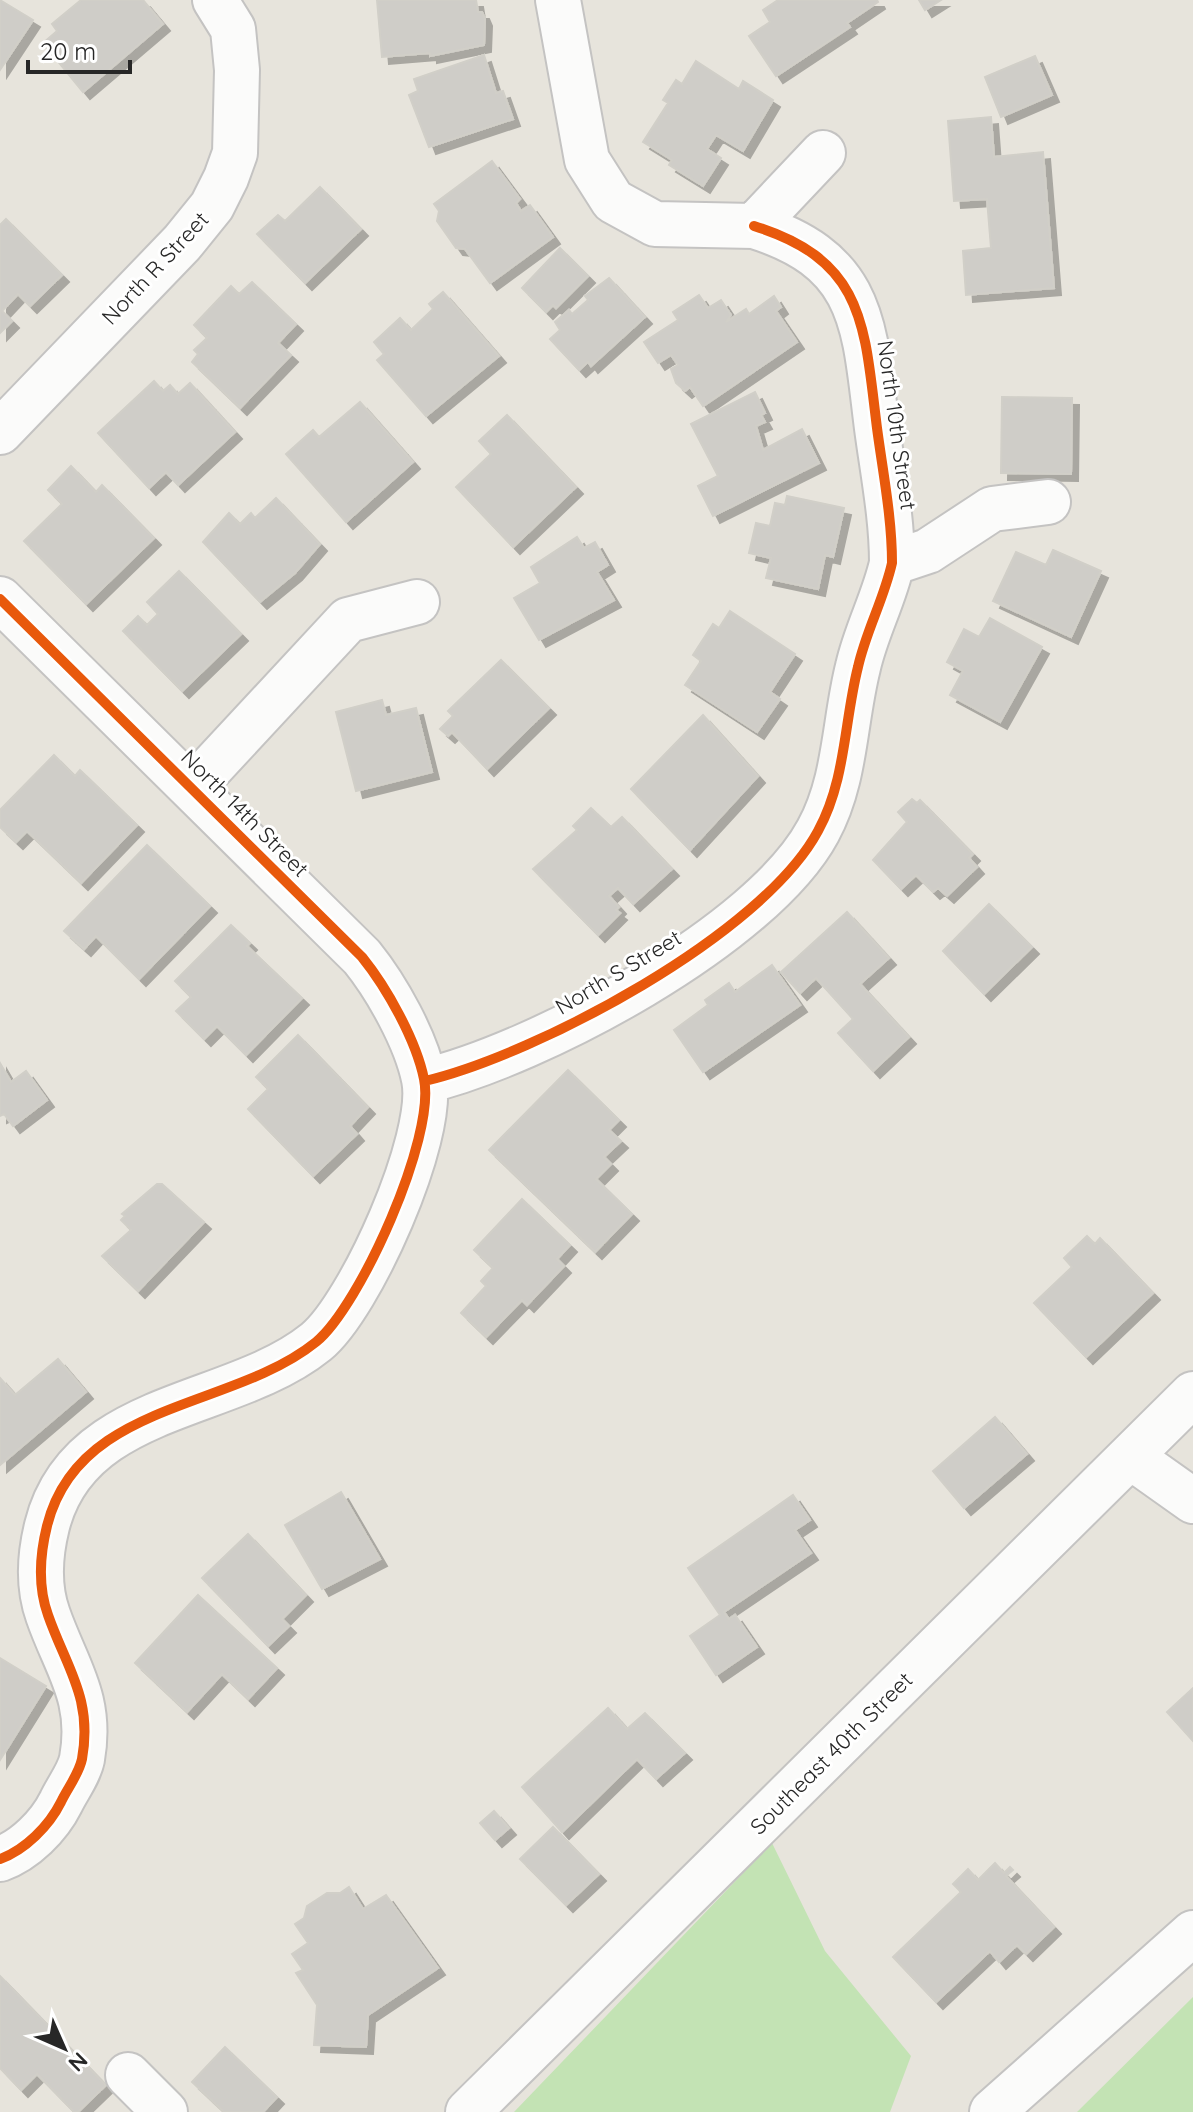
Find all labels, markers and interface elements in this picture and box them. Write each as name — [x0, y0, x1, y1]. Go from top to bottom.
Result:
scale bar — [28, 24, 130, 74]
text: 20 m — [40, 36, 96, 66]
street label: North R Street — [95, 206, 215, 330]
street label: North 10th Street — [871, 338, 923, 512]
street label: North 14th Street — [175, 743, 315, 883]
street label: North S Street — [550, 923, 686, 1021]
street label: Southeast 40th Street — [744, 1666, 918, 1840]
north arrow — [24, 2008, 104, 2088]
text: N — [63, 2047, 94, 2078]

